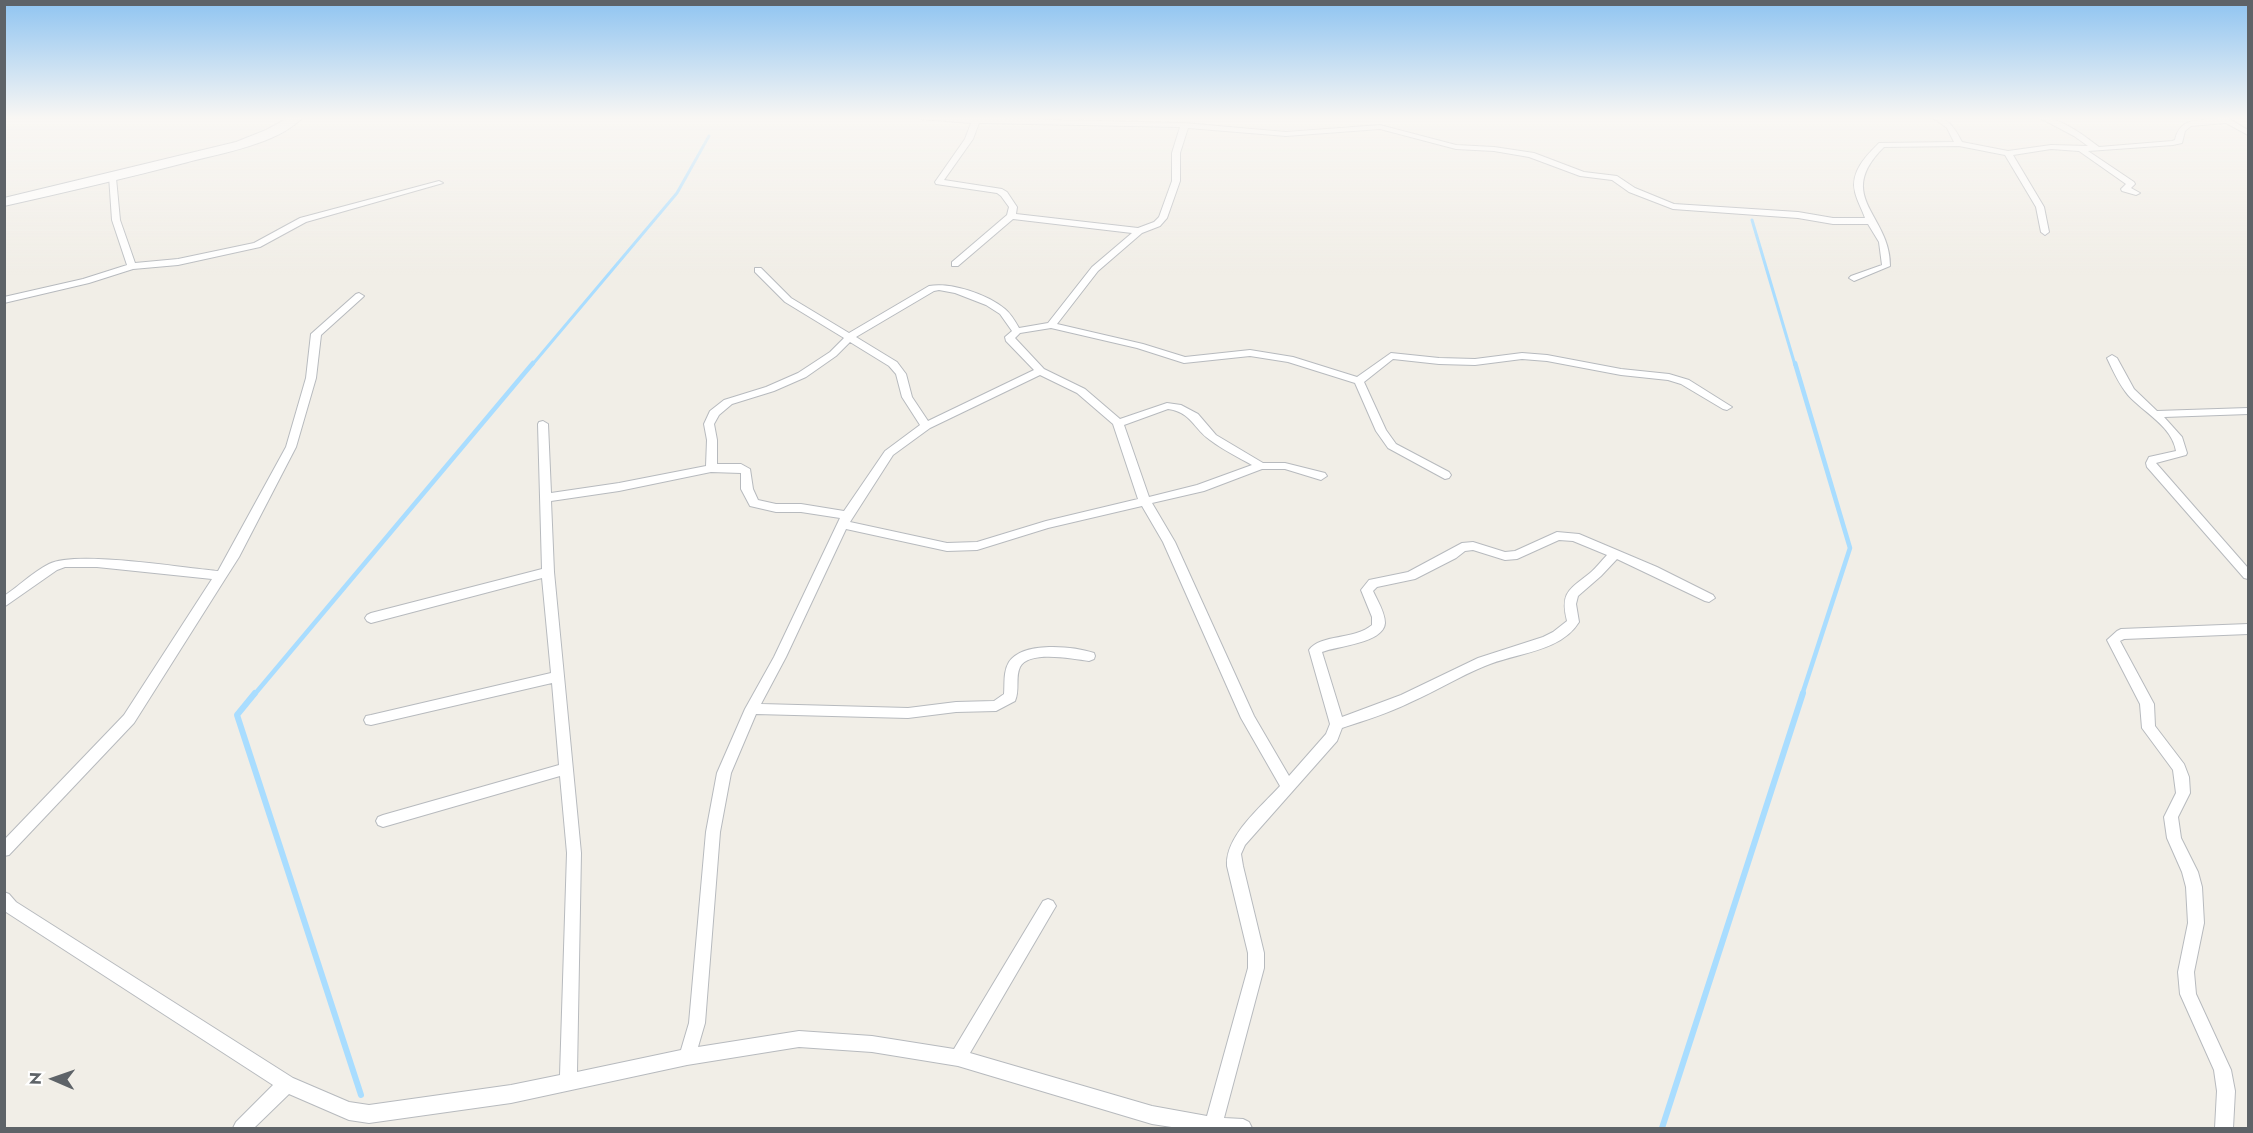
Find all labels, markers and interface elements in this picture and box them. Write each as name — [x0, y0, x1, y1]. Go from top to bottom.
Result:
north arrow — [24, 1049, 84, 1109]
text: N — [24, 1072, 47, 1085]

